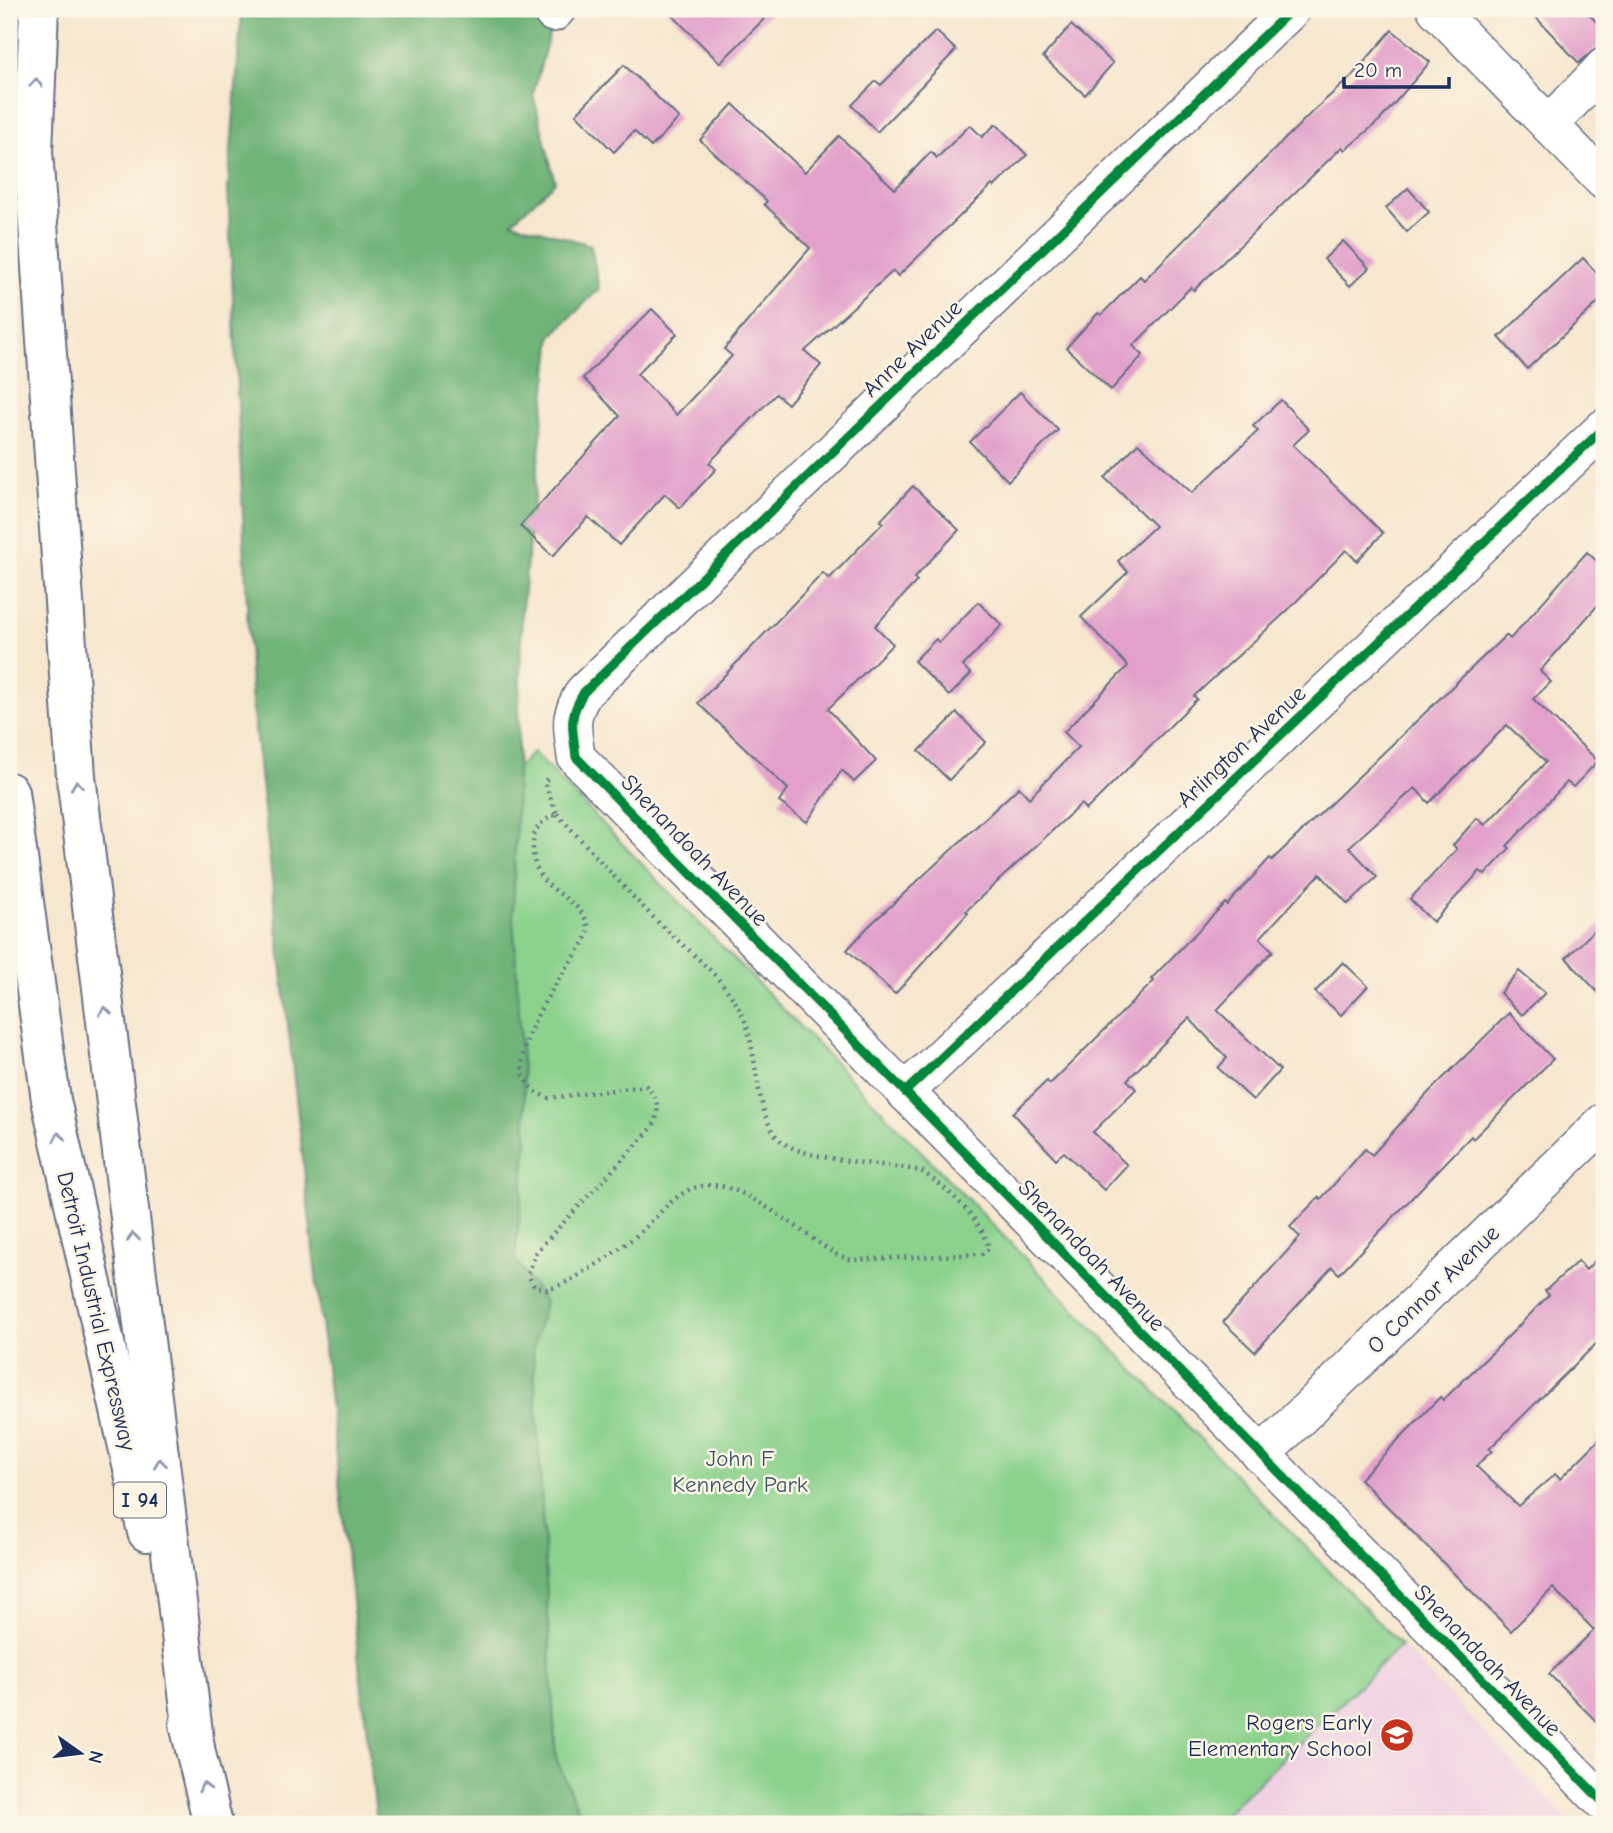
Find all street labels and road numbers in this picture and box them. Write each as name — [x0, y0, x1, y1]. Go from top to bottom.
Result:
street label: Anne Avenue — [857, 294, 968, 403]
street label: Arlington Avenue — [1171, 680, 1311, 813]
street label: Shenandoah Avenue — [615, 769, 774, 932]
street label: Detroit Industrial Expressway — [51, 1169, 142, 1454]
street label: Shenandoah Avenue — [1012, 1174, 1171, 1337]
street label: O Connor Avenue — [1362, 1219, 1505, 1359]
road number: I 94 — [114, 1482, 166, 1518]
street label: Shenandoah Avenue — [1408, 1579, 1567, 1742]

